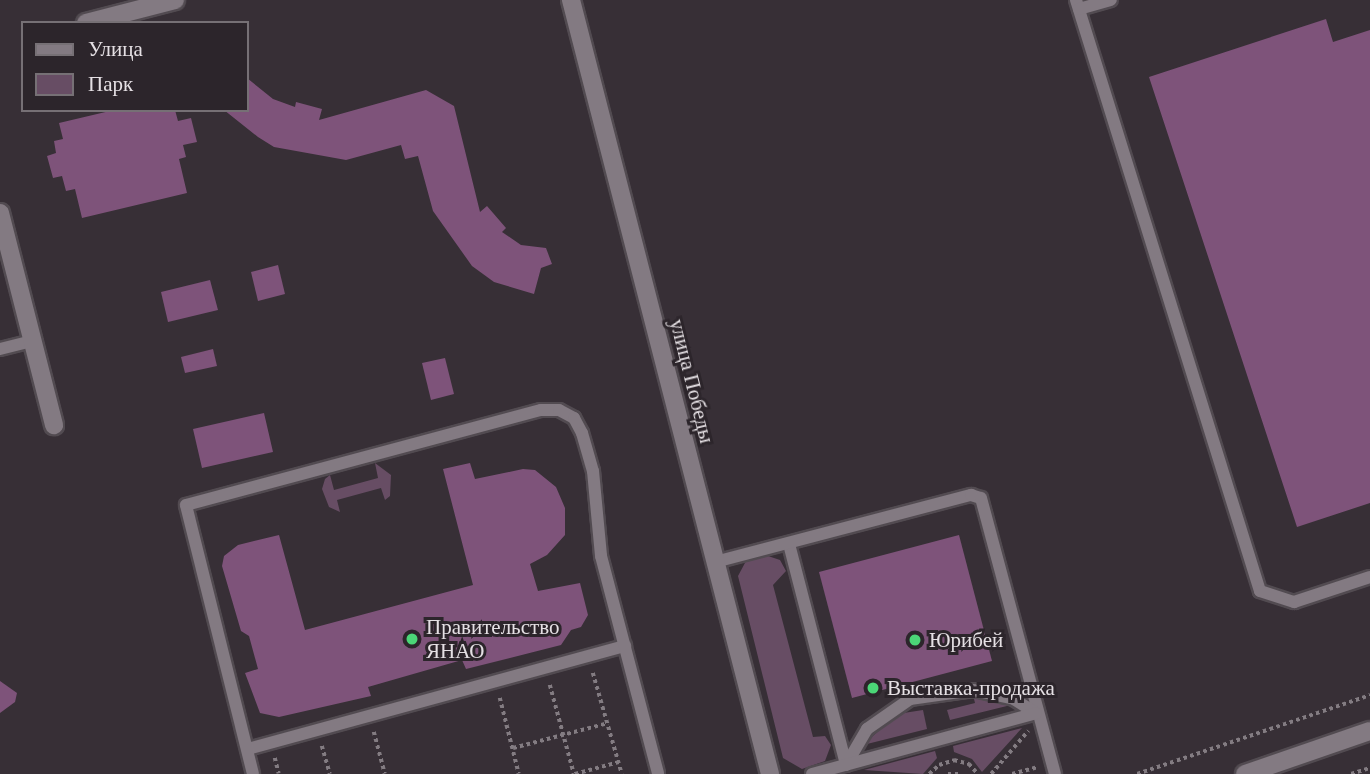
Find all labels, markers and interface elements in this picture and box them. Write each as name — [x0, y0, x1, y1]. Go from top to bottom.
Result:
legend — [21, 21, 248, 112]
text: Улица — [88, 37, 143, 61]
text: Парк — [88, 72, 133, 96]
street label: улица Победы — [664, 316, 720, 446]
place label: Правительство ЯНАО — [426, 614, 559, 664]
place label: Юрибей — [929, 627, 1003, 653]
marker: Правительство ЯНАО — [404, 631, 420, 647]
marker: Юрибей — [907, 632, 923, 648]
place label: Выставка-продажа — [887, 675, 1055, 701]
marker: Выставка-продажа — [865, 680, 881, 696]

